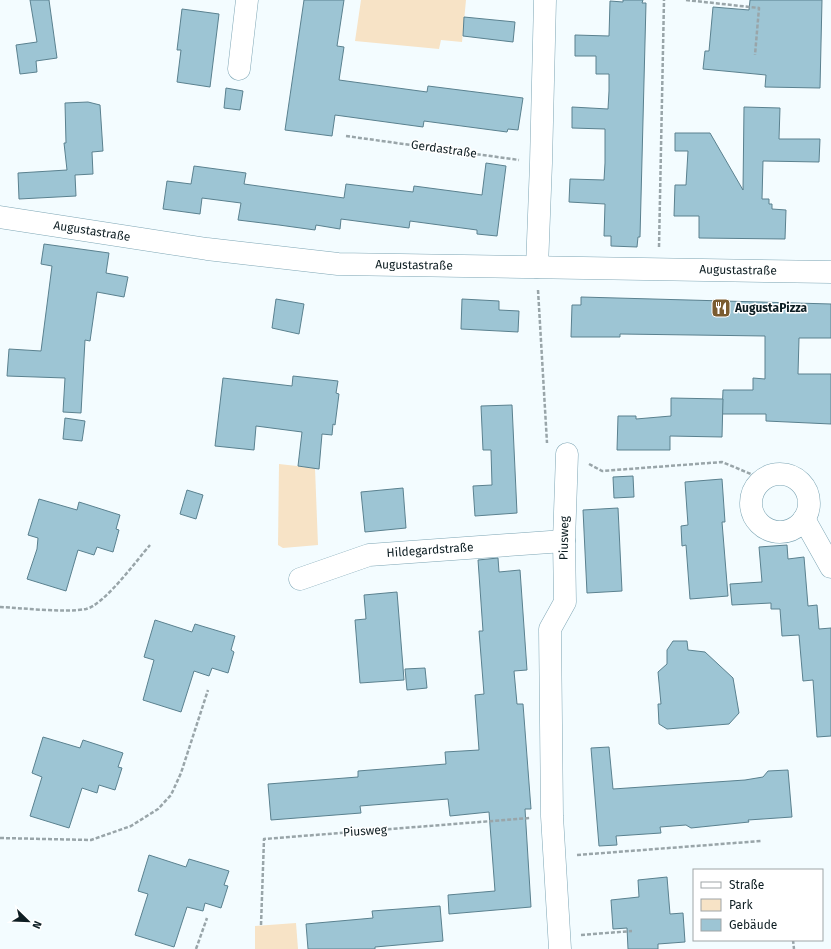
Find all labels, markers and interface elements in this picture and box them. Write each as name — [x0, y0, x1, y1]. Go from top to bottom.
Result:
street label: Gerdastraße — [410, 137, 478, 161]
street label: Augustastraße — [53, 218, 131, 244]
street label: Augustastraße — [375, 257, 453, 273]
street label: Augustastraße — [699, 262, 777, 278]
restaurant icon: AugustaPizza — [710, 297, 732, 319]
place label: AugustaPizza — [734, 301, 808, 315]
street label: Piusweg — [557, 515, 571, 560]
street label: Hildegardstraße — [386, 540, 474, 560]
street label: Piusweg — [342, 822, 388, 840]
legend — [693, 869, 823, 941]
text: Straße — [729, 878, 764, 892]
text: Park — [729, 898, 753, 912]
north arrow — [8, 901, 48, 941]
text: Gebäude — [729, 918, 777, 932]
text: N — [29, 919, 44, 931]

